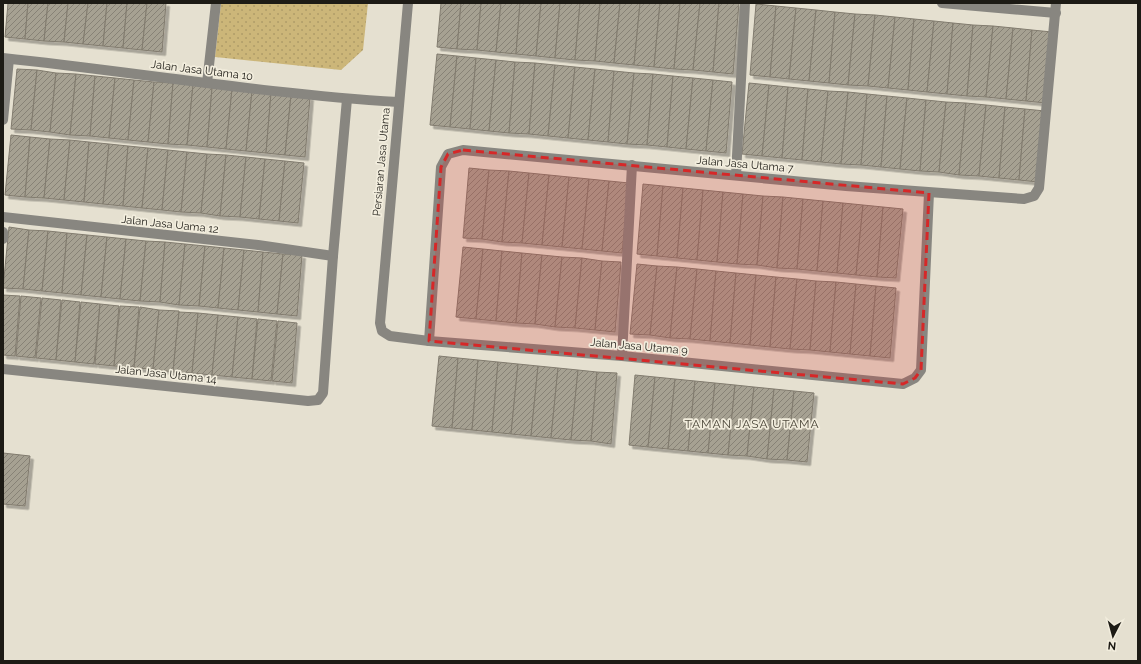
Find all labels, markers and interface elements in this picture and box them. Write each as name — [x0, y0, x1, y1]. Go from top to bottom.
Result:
street label: Jalan Jasa Utama 10 — [150, 58, 254, 83]
street label: Persiaran Jasa Utama — [370, 107, 393, 217]
street label: Jalan Jasa Utama 7 — [696, 154, 794, 175]
street label: Jalan Jasa Uama 12 — [121, 213, 220, 236]
street label: Jalan Jasa Utama 9 — [590, 336, 688, 357]
street label: Jalan Jasa Utama 14 — [115, 363, 217, 386]
district label: TAMAN JASA UTAMA — [684, 417, 820, 431]
north arrow — [1093, 616, 1133, 656]
text: N — [1107, 639, 1117, 652]

